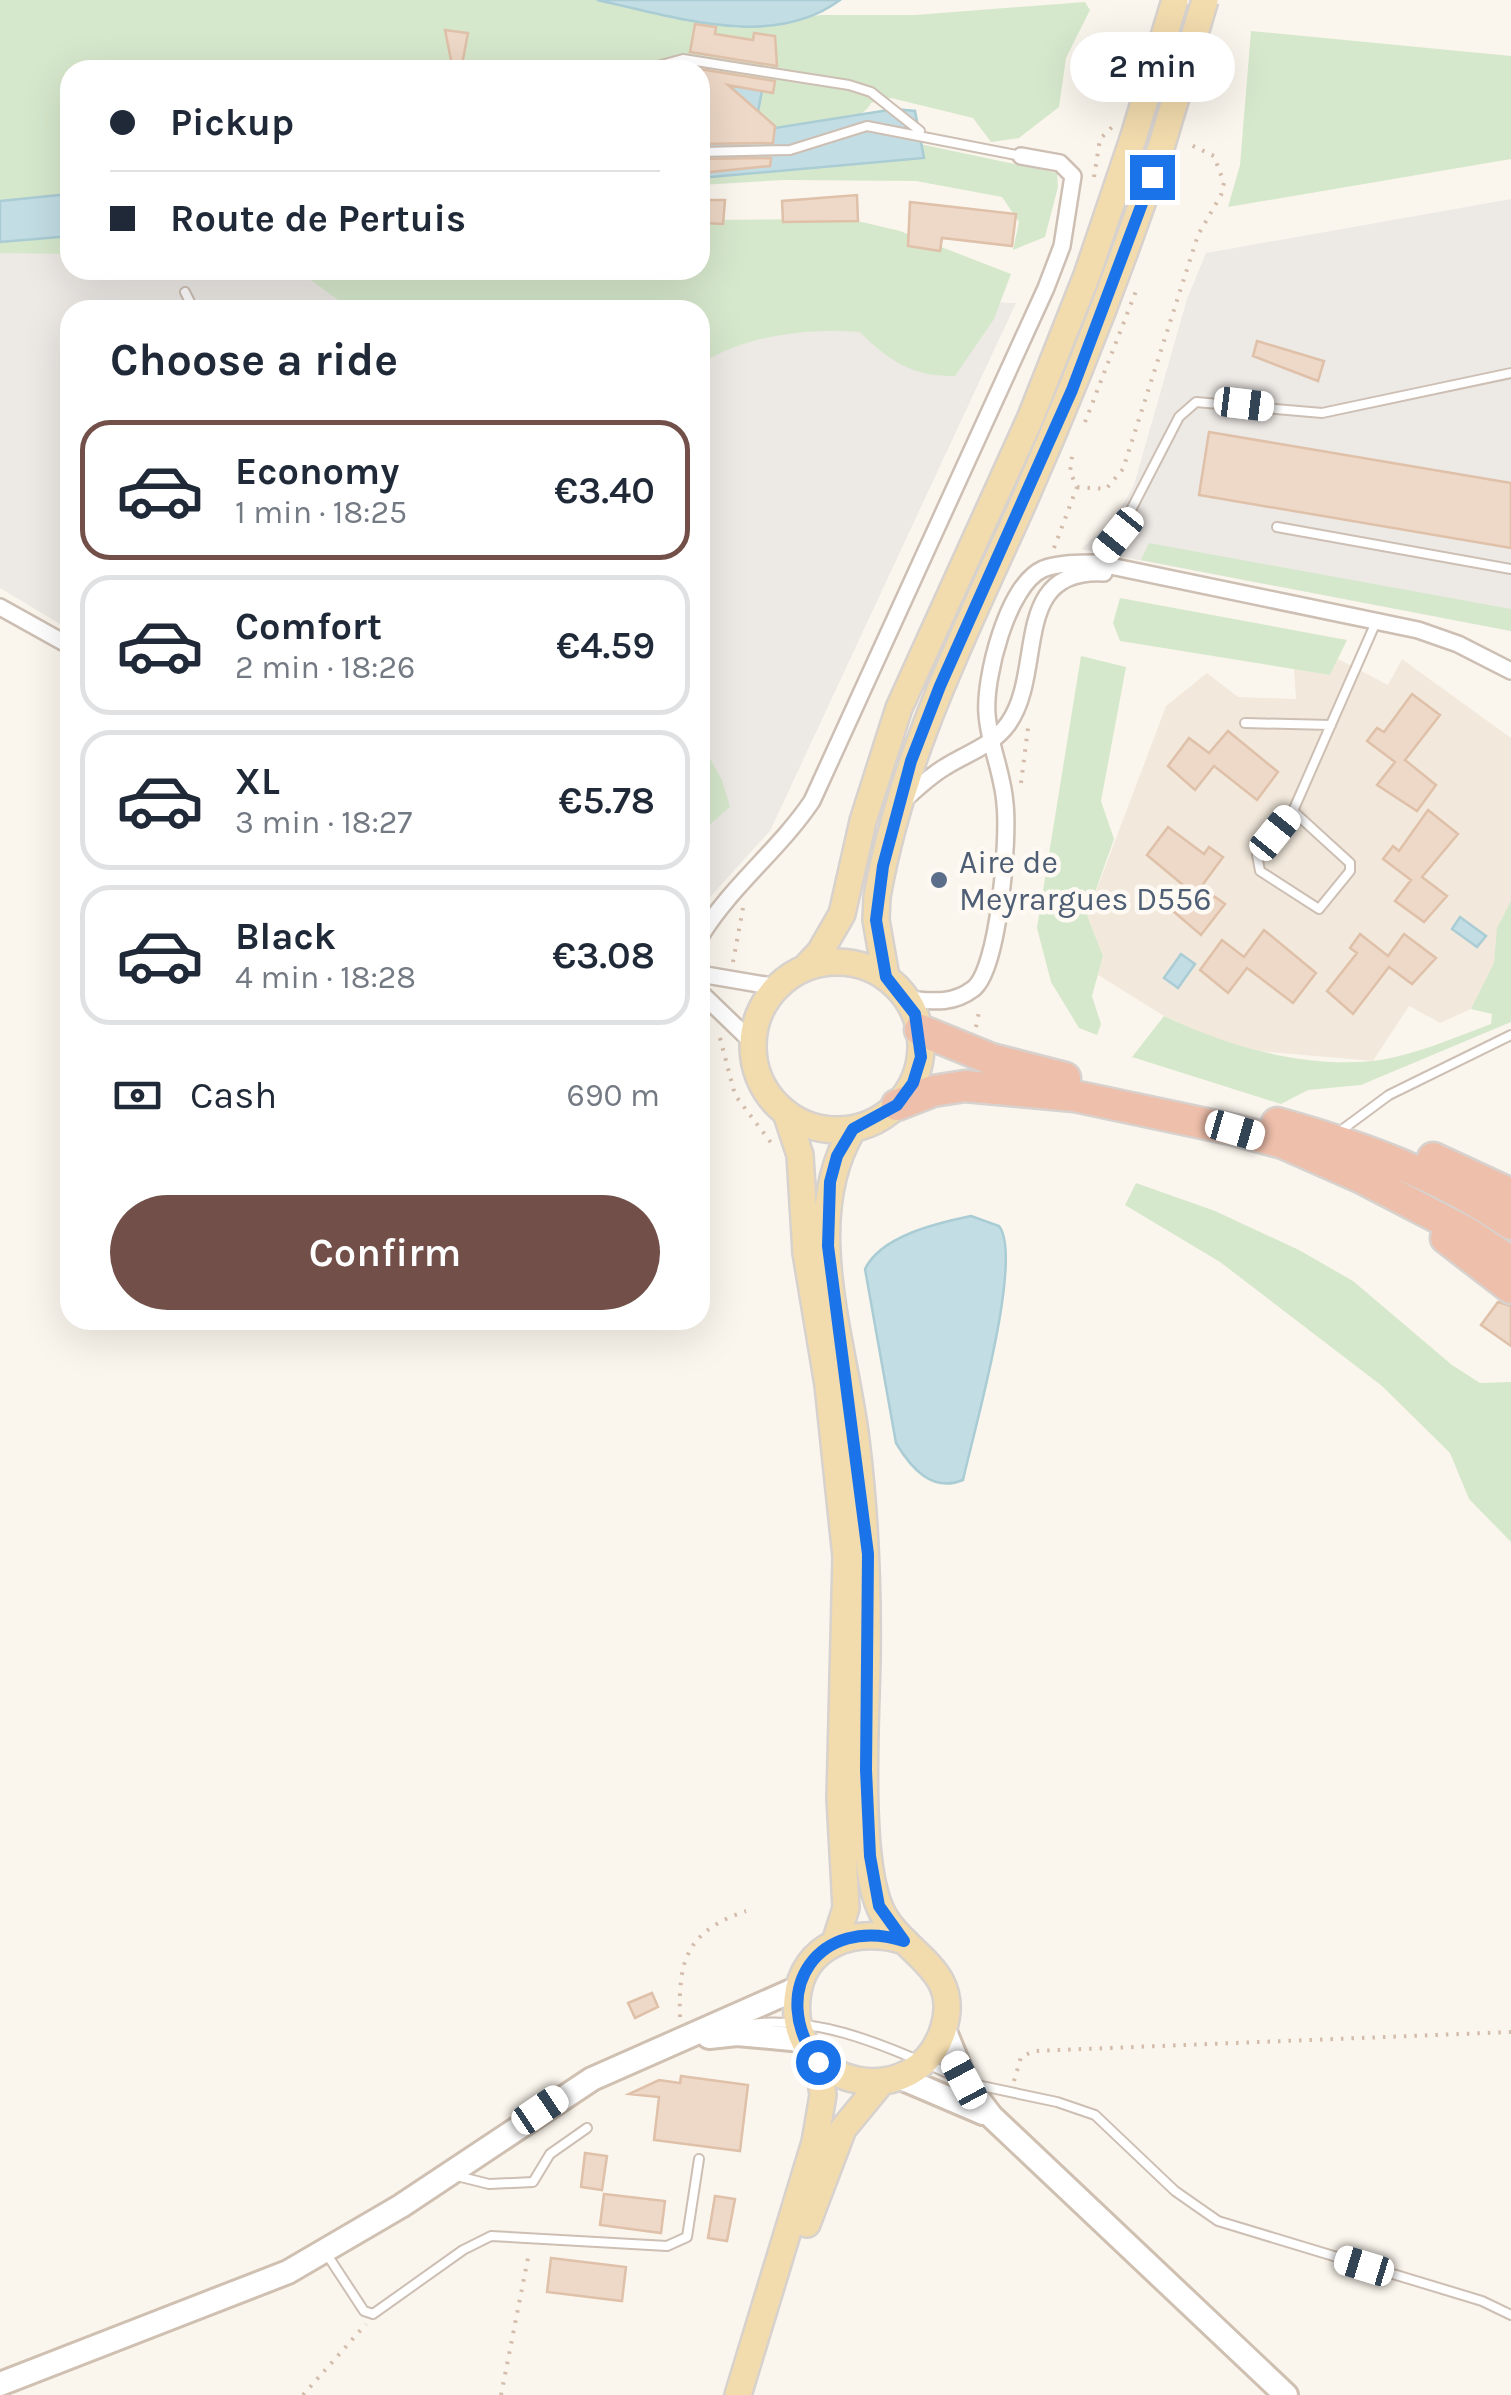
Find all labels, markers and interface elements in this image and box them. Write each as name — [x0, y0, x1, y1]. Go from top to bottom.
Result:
callout: 2 min — [1070, 32, 1234, 102]
text: 2 min — [1109, 48, 1196, 85]
text: Pickup — [170, 100, 294, 145]
route end — [1130, 155, 1175, 200]
text: Route de Pertuis — [170, 196, 466, 241]
text: Choose a ride — [110, 334, 398, 386]
car — [1212, 385, 1276, 423]
icon: car — [115, 445, 205, 535]
text: Economy — [235, 449, 399, 494]
text: €3.40 — [554, 468, 655, 513]
text: 1 min · 18:25 — [235, 494, 407, 531]
car — [1087, 502, 1149, 568]
icon: car — [115, 600, 205, 690]
text: Comfort — [235, 604, 382, 649]
text: €4.59 — [556, 623, 655, 668]
text: 2 min · 18:26 — [235, 649, 415, 686]
icon: car — [115, 755, 205, 845]
text: XL — [235, 759, 280, 804]
text: €5.78 — [559, 778, 655, 823]
car — [1244, 800, 1306, 866]
text: 3 min · 18:27 — [235, 804, 412, 841]
place label: Aire de Meyrargues D556 — [959, 844, 1212, 918]
marker: Aire de Meyrargues D556 — [928, 869, 950, 891]
icon: car — [115, 910, 205, 1000]
text: Black — [235, 914, 336, 959]
text: €3.08 — [552, 933, 655, 978]
text: 4 min · 18:28 — [235, 959, 416, 996]
icon: cash — [110, 1068, 165, 1123]
text: Cash — [190, 1073, 277, 1118]
text: 690 m — [567, 1077, 660, 1114]
car — [1202, 1107, 1268, 1153]
button: Confirm — [110, 1195, 660, 1310]
route start — [796, 2040, 841, 2085]
car — [937, 2046, 991, 2114]
car — [507, 2081, 573, 2139]
car — [1331, 2243, 1397, 2289]

